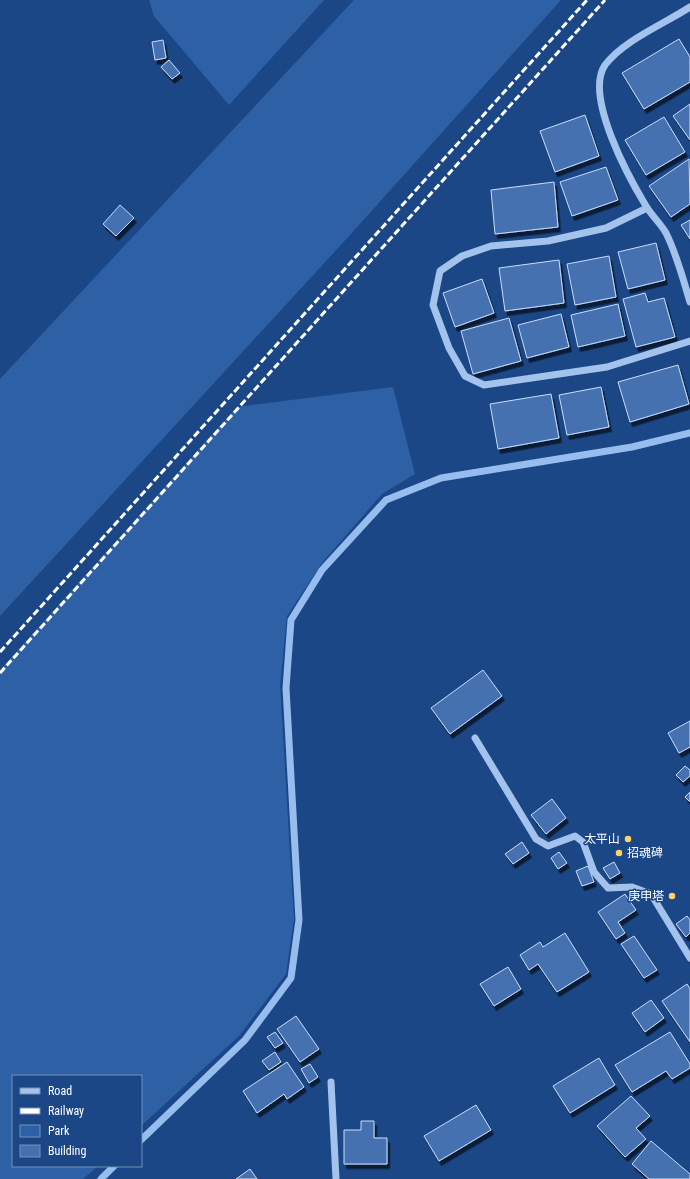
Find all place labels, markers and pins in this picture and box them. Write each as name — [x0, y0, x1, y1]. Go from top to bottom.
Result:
place label: 太平山 — [584, 832, 620, 846]
marker: 太平山 — [623, 834, 633, 844]
place label: 招魂碑 — [627, 846, 663, 860]
marker: 招魂碑 — [614, 848, 624, 858]
place label: 庚申塔 — [628, 889, 664, 903]
marker: 庚申塔 — [667, 891, 677, 901]

